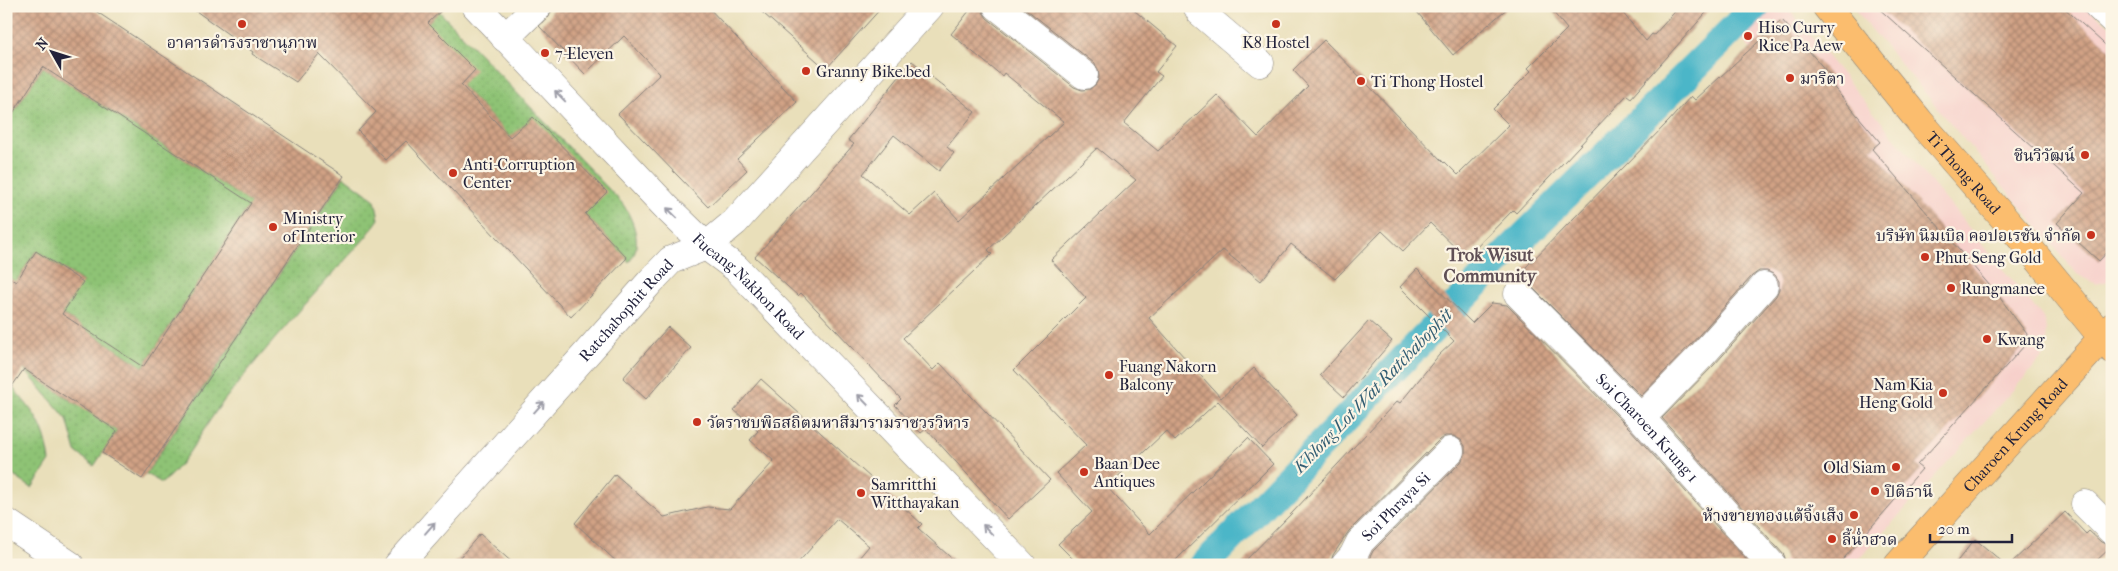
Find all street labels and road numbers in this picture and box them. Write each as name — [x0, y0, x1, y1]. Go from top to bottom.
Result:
street label: Ti Thong Road — [1923, 127, 2005, 218]
street label: Fueang Nakhon Road — [689, 229, 809, 343]
street label: Ratchabophit Road — [575, 254, 677, 365]
street label: Soi Charoen Krung 1 — [1592, 369, 1703, 486]
street label: Charoen Krung Road — [1959, 374, 2071, 496]
street label: Soi Phraya Si — [1357, 468, 1434, 545]

